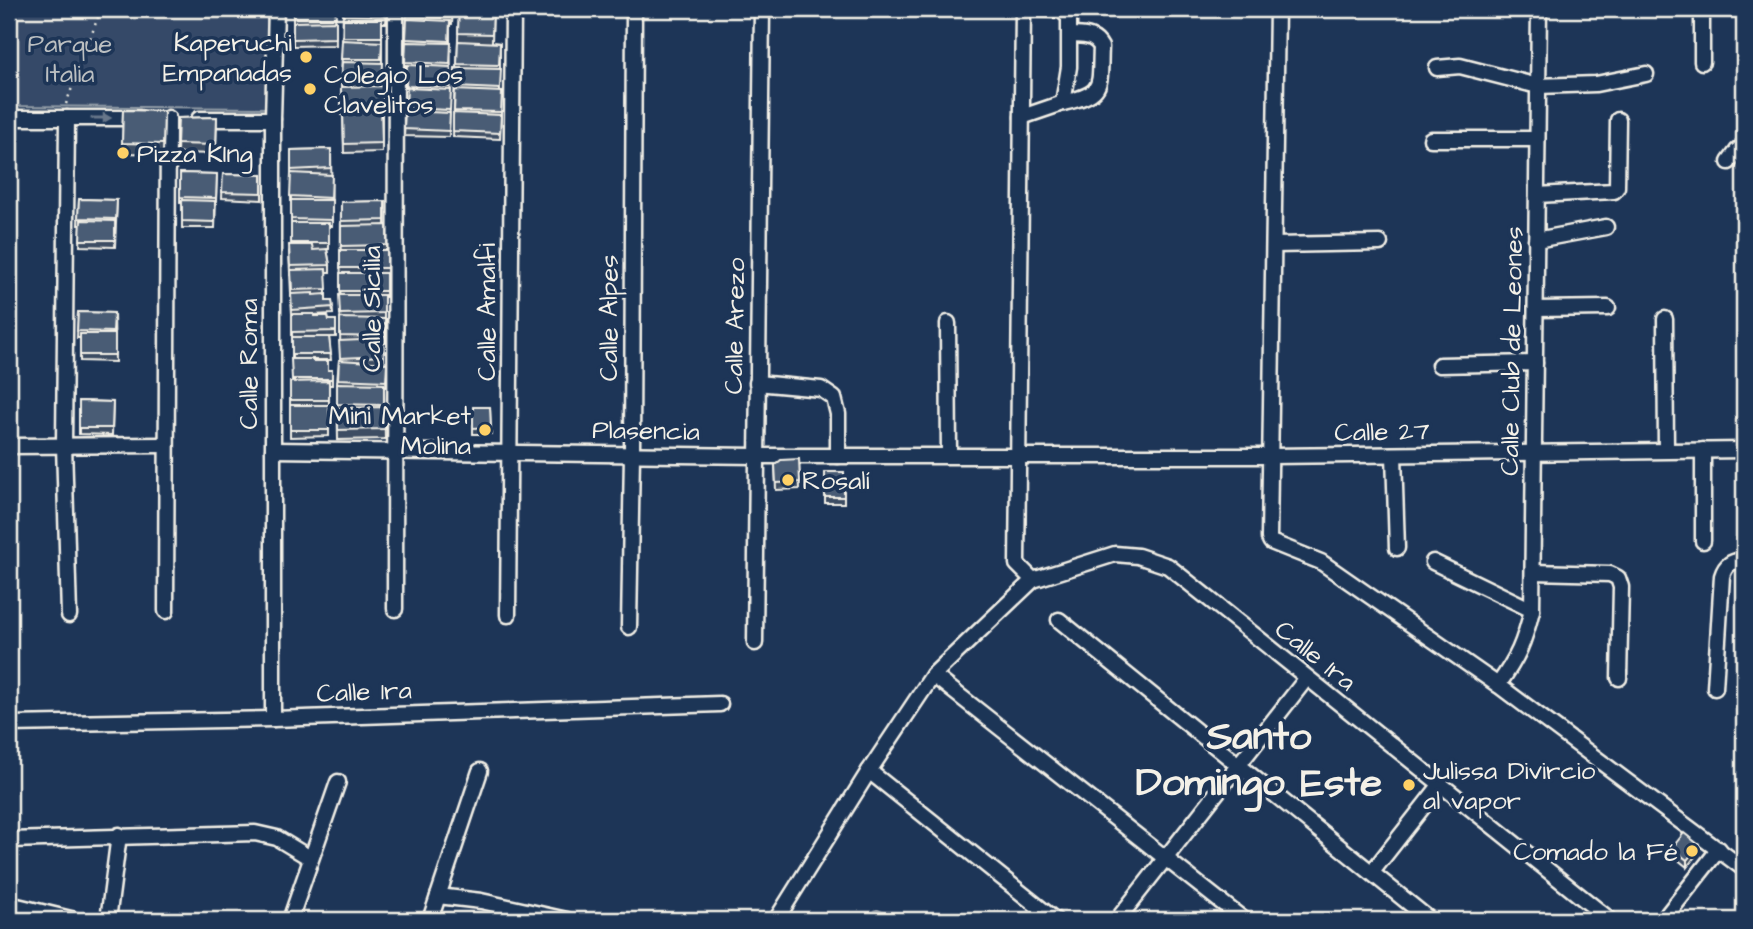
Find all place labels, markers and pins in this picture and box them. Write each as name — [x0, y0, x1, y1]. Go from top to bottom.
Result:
place label: Kaperuchi Empanadas — [163, 25, 292, 91]
marker: Kaperuchi Empanadas — [298, 49, 314, 65]
place label: Colegio Los Clavelitos — [324, 57, 463, 123]
marker: Colegio Los Clavelitos — [302, 81, 318, 97]
place label: Pizza KIng — [137, 136, 253, 174]
marker: Pizza KIng — [115, 145, 131, 161]
place label: Mini Market Molina — [329, 398, 471, 464]
marker: Mini Market Molina — [477, 422, 493, 438]
place label: Rosalí — [802, 463, 870, 499]
marker: Rosalí — [780, 472, 796, 488]
place label: Julissa Divircio al vapor — [1423, 753, 1596, 819]
marker: Julissa Divircio al vapor — [1401, 777, 1417, 793]
place label: Comado la Fé — [1513, 834, 1678, 870]
marker: Comado la Fé — [1684, 843, 1700, 859]

